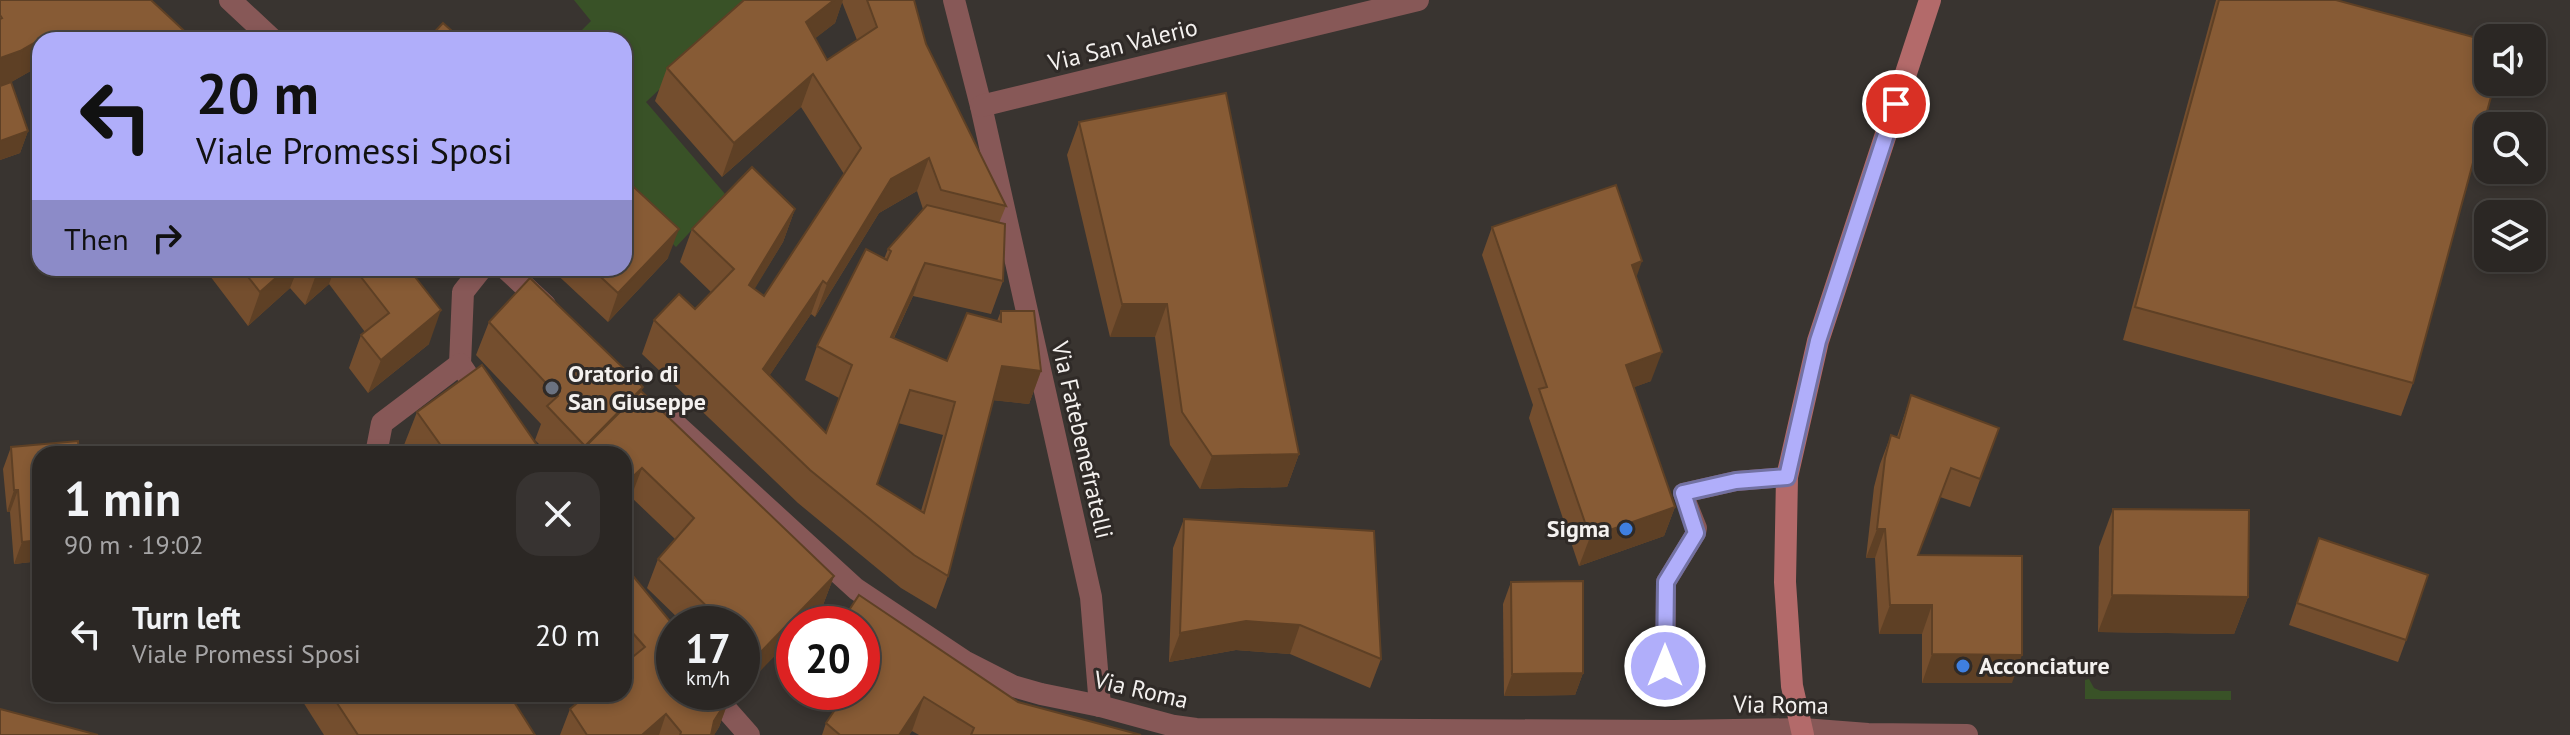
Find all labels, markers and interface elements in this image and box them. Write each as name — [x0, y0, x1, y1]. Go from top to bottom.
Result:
street label: Via San Valerio — [1044, 11, 1201, 78]
map controls — [2474, 24, 2546, 272]
button: sound — [2474, 24, 2546, 96]
text: 20 m — [196, 57, 319, 129]
icon: left — [64, 64, 168, 168]
pin — [1862, 70, 1930, 138]
icon: arrive — [1874, 82, 1918, 126]
button: search — [2474, 112, 2546, 184]
text: Viale Promessi Sposi — [196, 127, 513, 174]
button: layers — [2474, 200, 2546, 272]
icon: right — [145, 216, 189, 260]
text: Then — [64, 219, 129, 258]
street label: Via Fatebenefratelli — [1044, 337, 1120, 542]
place label: Oratorio di San Giuseppe — [568, 358, 706, 417]
marker: Oratorio di San Giuseppe — [543, 379, 561, 397]
text: 1 min — [64, 467, 181, 529]
button: close — [516, 472, 600, 556]
place label: Sigma — [1547, 513, 1610, 544]
marker: Sigma — [1617, 520, 1635, 538]
text: 90 m · 19:02 — [64, 528, 204, 561]
text: Turn left — [132, 598, 240, 637]
speed limit sign: 20 — [776, 606, 880, 710]
icon: left — [64, 612, 108, 656]
text: 20 m — [535, 615, 600, 654]
text: 17 — [685, 622, 731, 674]
position arrow — [1623, 624, 1707, 708]
text: Viale Promessi Sposi — [132, 637, 361, 670]
place label: Acconciature — [1979, 650, 2110, 681]
marker: Acconciature — [1954, 657, 1972, 675]
street label: Via Roma — [1090, 663, 1191, 715]
text: km/h — [686, 665, 730, 691]
street label: Via Roma — [1732, 688, 1829, 721]

